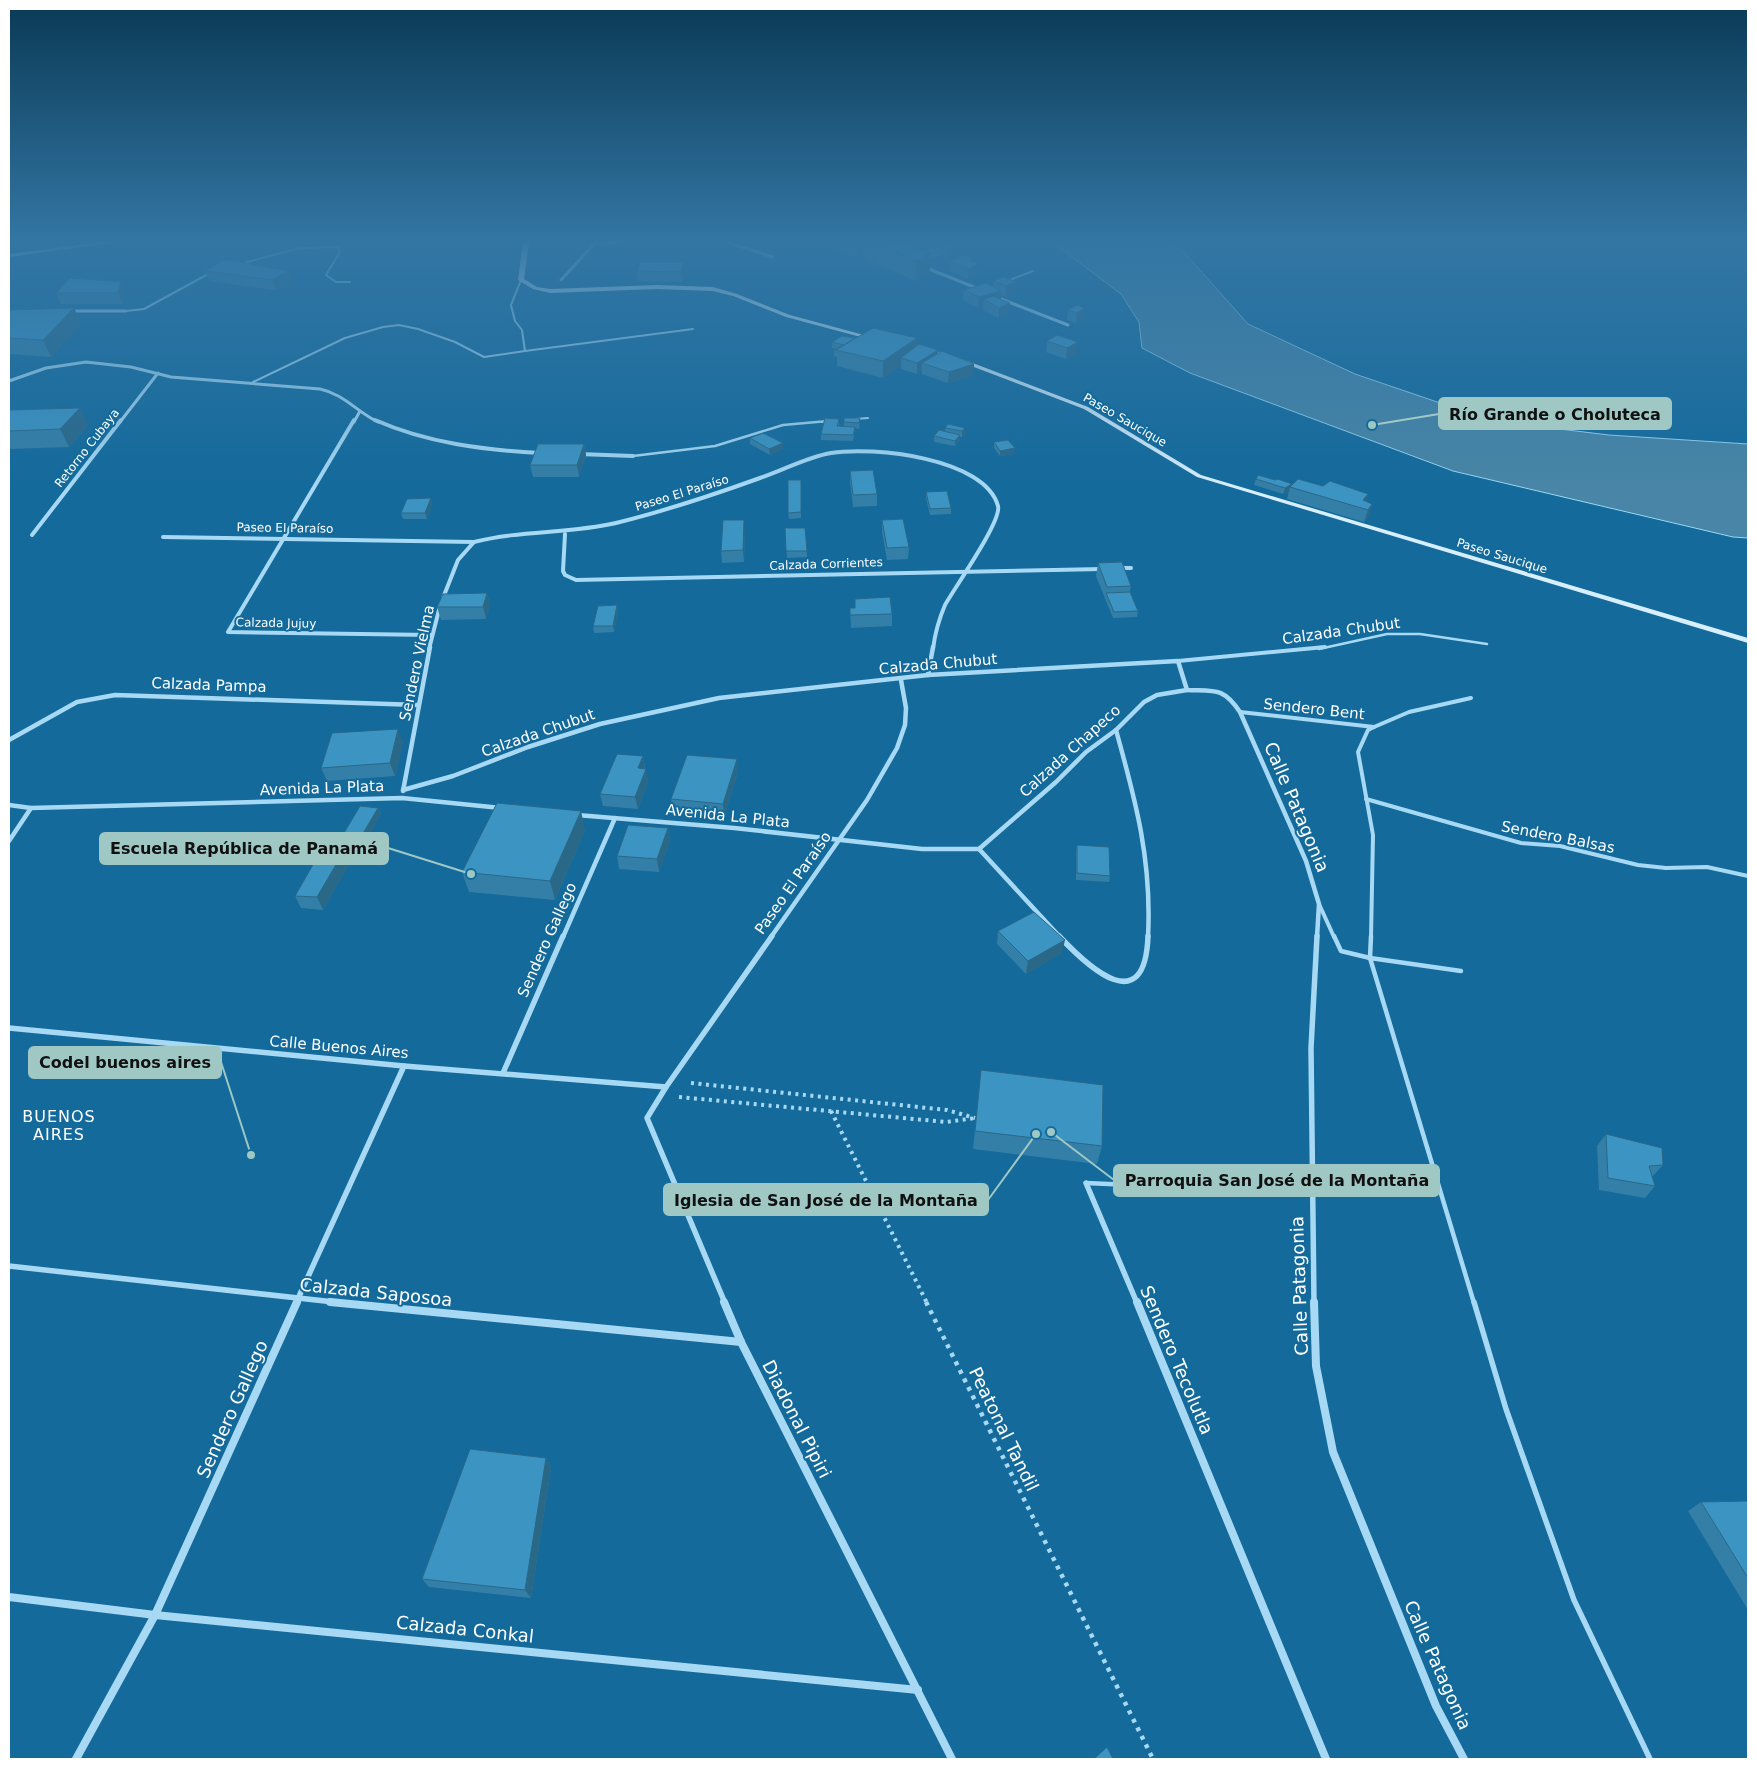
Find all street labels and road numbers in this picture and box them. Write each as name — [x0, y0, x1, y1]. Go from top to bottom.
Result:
street label: Paseo Saucique — [1081, 390, 1169, 450]
street label: Retorno Cubaya — [52, 406, 122, 490]
street label: Paseo El Paraíso — [634, 472, 730, 514]
street label: Paseo El Paraíso — [236, 520, 334, 536]
street label: Paseo Saucique — [1455, 536, 1549, 576]
street label: Calzada Corrientes — [769, 555, 883, 573]
street label: Sendero Vielma — [396, 603, 438, 723]
street label: Calzada Chubut — [1281, 614, 1401, 648]
street label: Calzada Jujuy — [236, 615, 316, 631]
street label: Calzada Chubut — [878, 650, 998, 678]
street label: Calzada Pampa — [151, 674, 267, 696]
street label: Sendero Bent — [1262, 695, 1366, 723]
street label: Calzada Chapeco — [1016, 701, 1124, 801]
street label: Calzada Chubut — [479, 705, 597, 761]
street label: Calle Patagonia — [1260, 739, 1334, 875]
street label: Avenida La Plata — [259, 777, 385, 799]
street label: Avenida La Plata — [665, 801, 791, 831]
street label: Sendero Balsas — [1500, 817, 1616, 857]
street label: Paseo El Paraíso — [751, 828, 835, 938]
street label: Sendero Gallego — [514, 880, 580, 1000]
street label: Calle Buenos Aires — [269, 1032, 409, 1062]
street label: Calle Patagonia — [1286, 1216, 1312, 1356]
street label: Calzada Saposoa — [299, 1274, 453, 1310]
street label: Sendero Tecolutla — [1136, 1282, 1218, 1438]
street label: Sendero Gallego — [192, 1337, 272, 1481]
street label: Diadonal Pipiri — [758, 1356, 836, 1482]
street label: Peatonal Tandil — [965, 1364, 1043, 1494]
street label: Calle Patagonia — [1400, 1597, 1476, 1733]
street label: Calzada Conkal — [395, 1611, 535, 1647]

